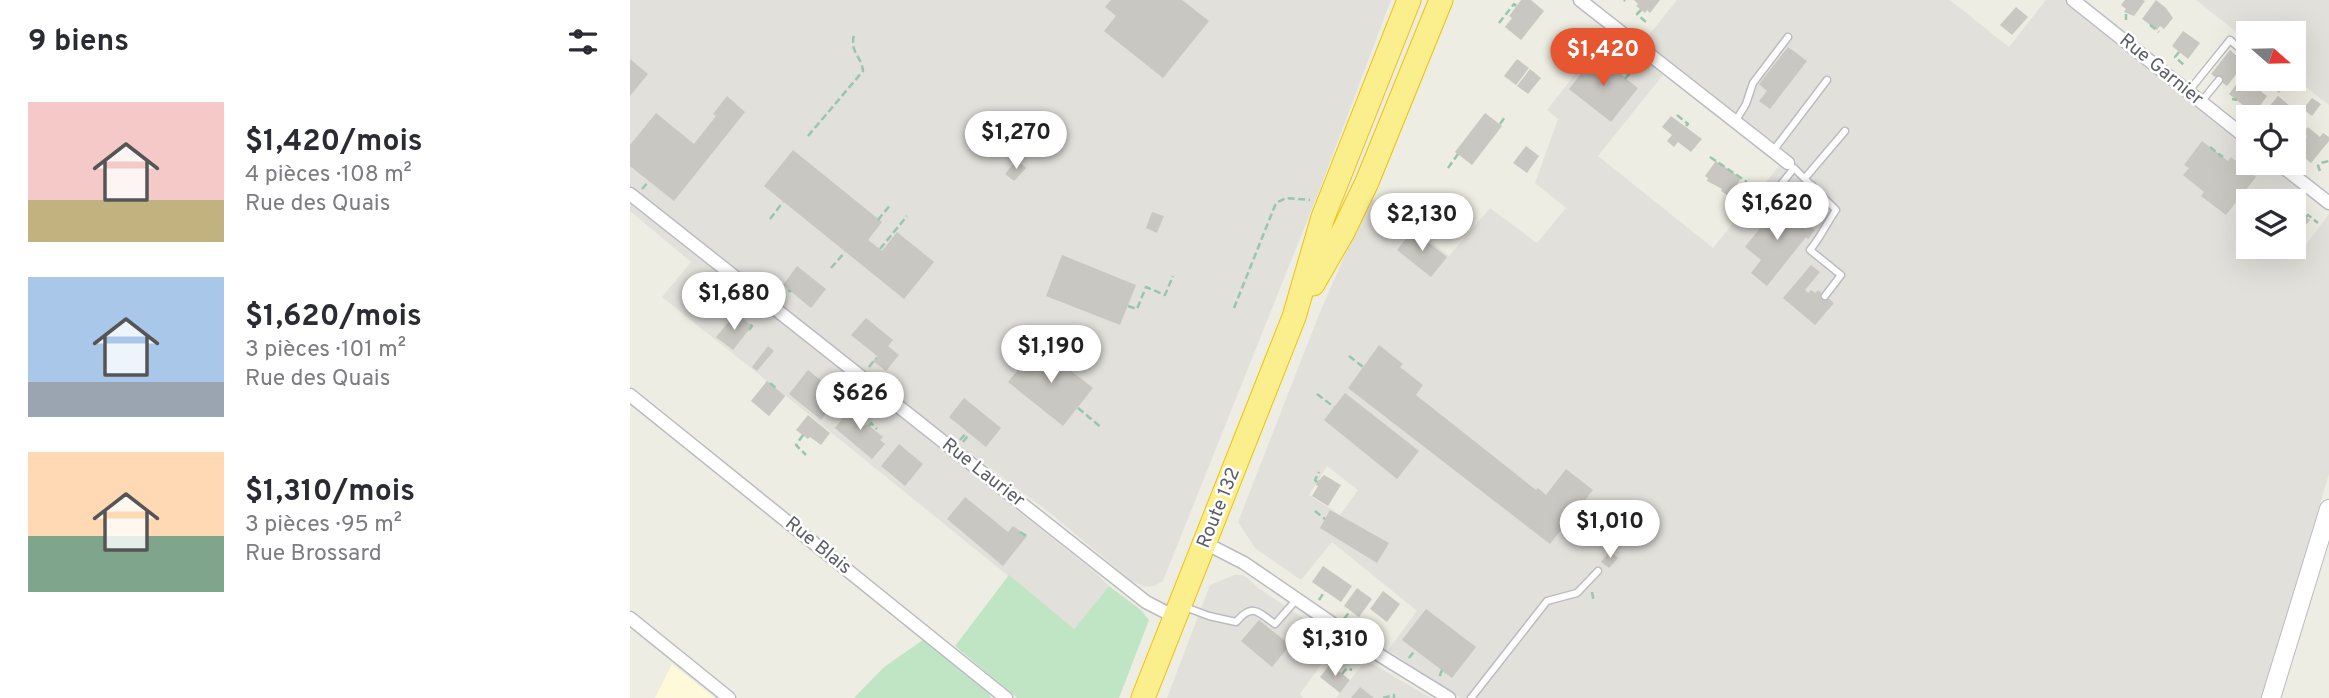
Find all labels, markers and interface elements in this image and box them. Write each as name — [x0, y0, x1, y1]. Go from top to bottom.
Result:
north arrow — [2236, 21, 2306, 91]
map controls — [2236, 21, 2306, 259]
icon: filters — [564, 23, 602, 61]
text: 9 biens — [28, 24, 129, 61]
pin: $1,420 — [1546, 28, 1660, 88]
street label: Rue Garnier — [2114, 29, 2208, 112]
text: $1,420 — [1566, 36, 1640, 65]
button: locate — [2236, 105, 2306, 175]
pin: $1,270 — [959, 111, 1073, 171]
text: $1,270 — [981, 119, 1051, 148]
text: $1,420/mois — [245, 124, 423, 161]
icon: home — [84, 130, 168, 214]
text: 4 pièces · 108 m² — [245, 161, 412, 190]
pin: $1,620 — [1720, 182, 1834, 242]
button: layers — [2236, 189, 2306, 259]
text: Rue des Quais — [245, 190, 390, 219]
text: $1,620 — [1741, 190, 1813, 219]
pin: $2,130 — [1365, 194, 1479, 253]
text: $2,130 — [1386, 201, 1458, 230]
pin: $1,680 — [677, 272, 791, 332]
text: $1,680 — [698, 280, 770, 309]
text: $1,620/mois — [245, 299, 422, 336]
icon: home — [84, 305, 168, 389]
pin: $1,190 — [994, 326, 1108, 385]
text: $1,190 — [1017, 333, 1085, 362]
text: 3 pièces · 101 m² — [245, 336, 406, 365]
text: Rue des Quais — [245, 365, 390, 394]
pin: $626 — [819, 372, 901, 432]
text: $626 — [832, 380, 888, 409]
street label: Rue Laurier — [937, 433, 1030, 513]
street label: Route 132 — [1192, 464, 1246, 552]
text: $1,310/mois — [245, 474, 415, 511]
icon: home — [84, 480, 168, 564]
pin: $1,010 — [1553, 500, 1667, 560]
text: $1,010 — [1576, 508, 1644, 537]
text: 3 pièces · 95 m² — [245, 511, 402, 540]
street label: Rue Blais — [780, 512, 856, 580]
text: Rue Brossard — [245, 540, 382, 569]
pin: $1,310 — [1278, 618, 1392, 678]
text: $1,310 — [1301, 626, 1369, 655]

